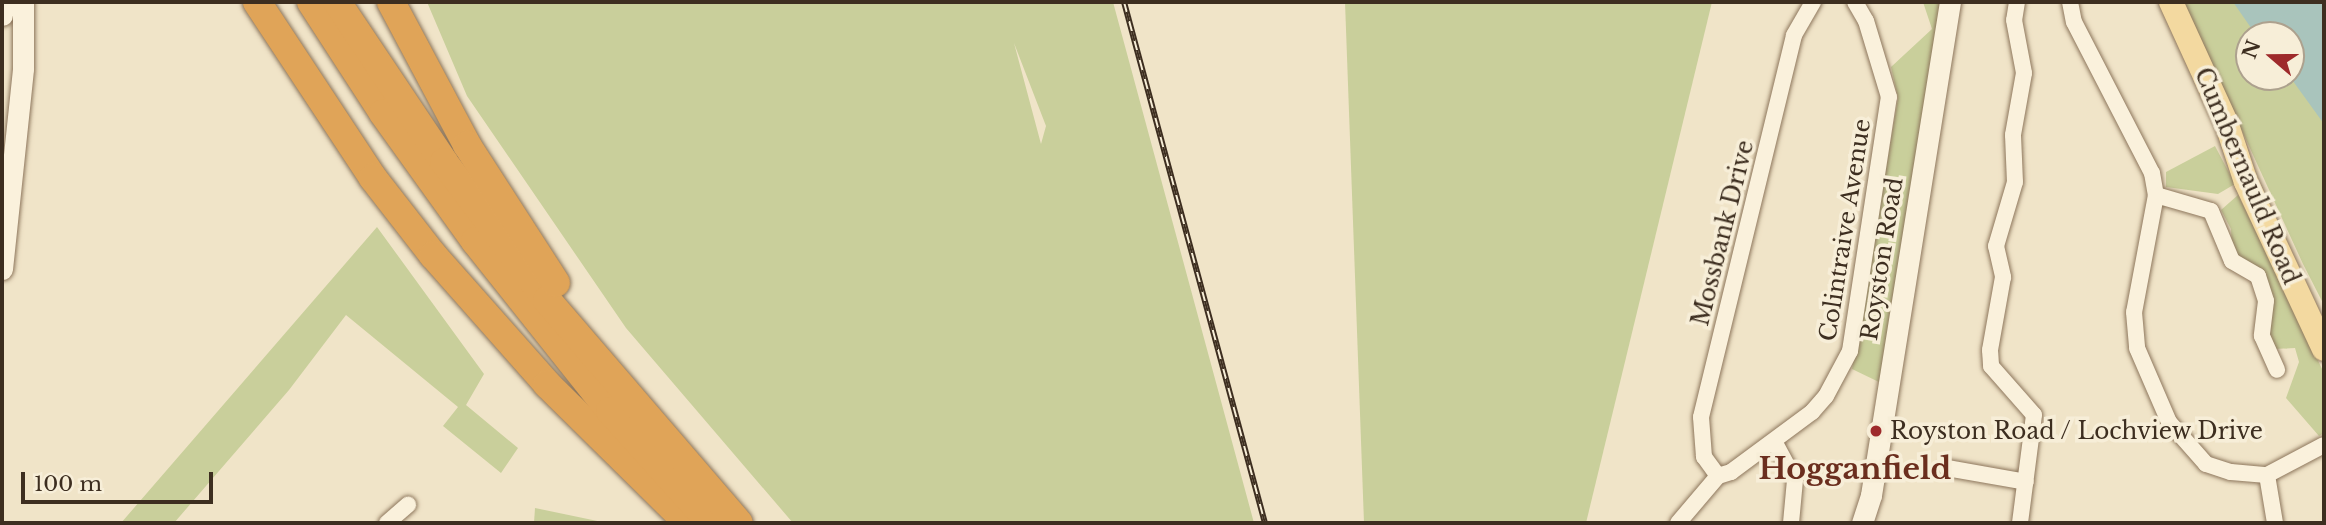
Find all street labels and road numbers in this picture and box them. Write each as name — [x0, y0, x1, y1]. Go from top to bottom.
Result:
street label: Cumbernauld Road — [2189, 64, 2305, 288]
street label: Colintraive Avenue — [1814, 116, 1876, 344]
street label: Mossbank Drive — [1687, 137, 1759, 329]
street label: Royston Road — [1855, 176, 1909, 342]

